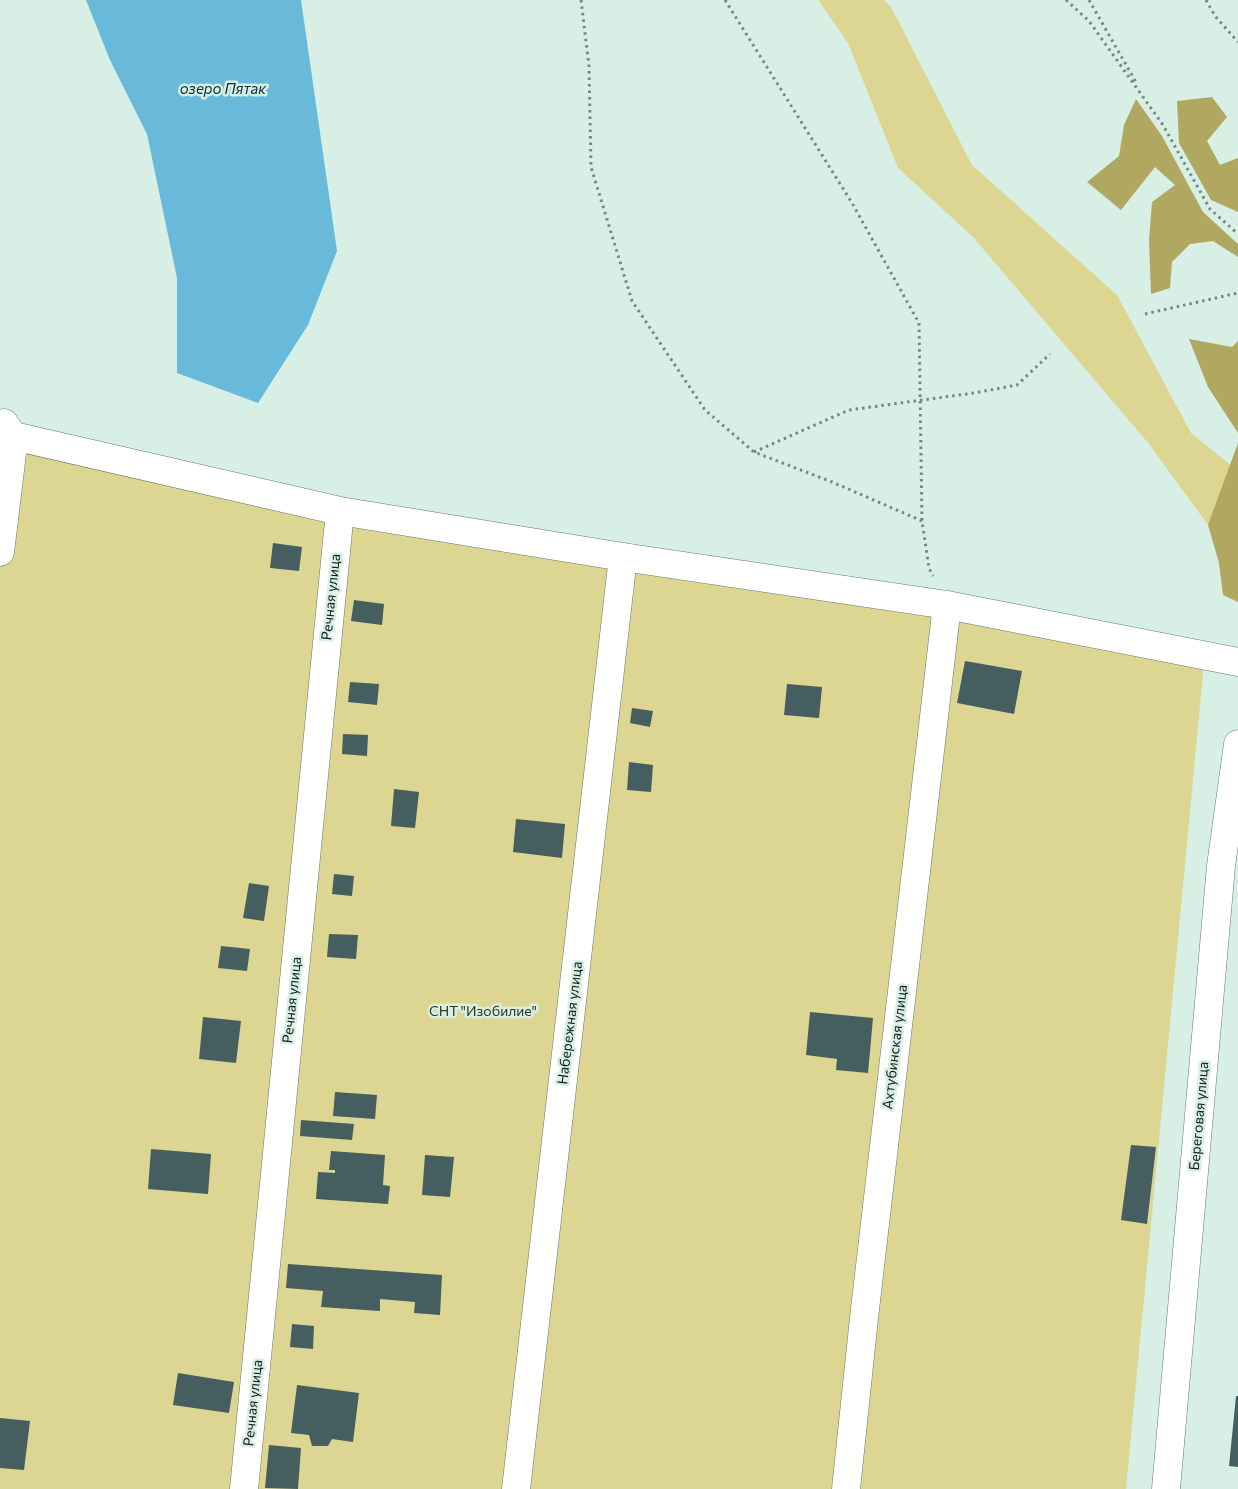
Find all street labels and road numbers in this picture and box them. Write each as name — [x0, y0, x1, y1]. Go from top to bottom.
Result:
street label: Речная улица — [318, 553, 344, 641]
street label: Речная улица — [279, 956, 305, 1044]
street label: Набережная улица — [554, 961, 586, 1085]
street label: Ахтубинская улица — [879, 984, 911, 1110]
street label: Береговая улица — [1186, 1061, 1212, 1171]
street label: Речная улица — [240, 1359, 266, 1447]

